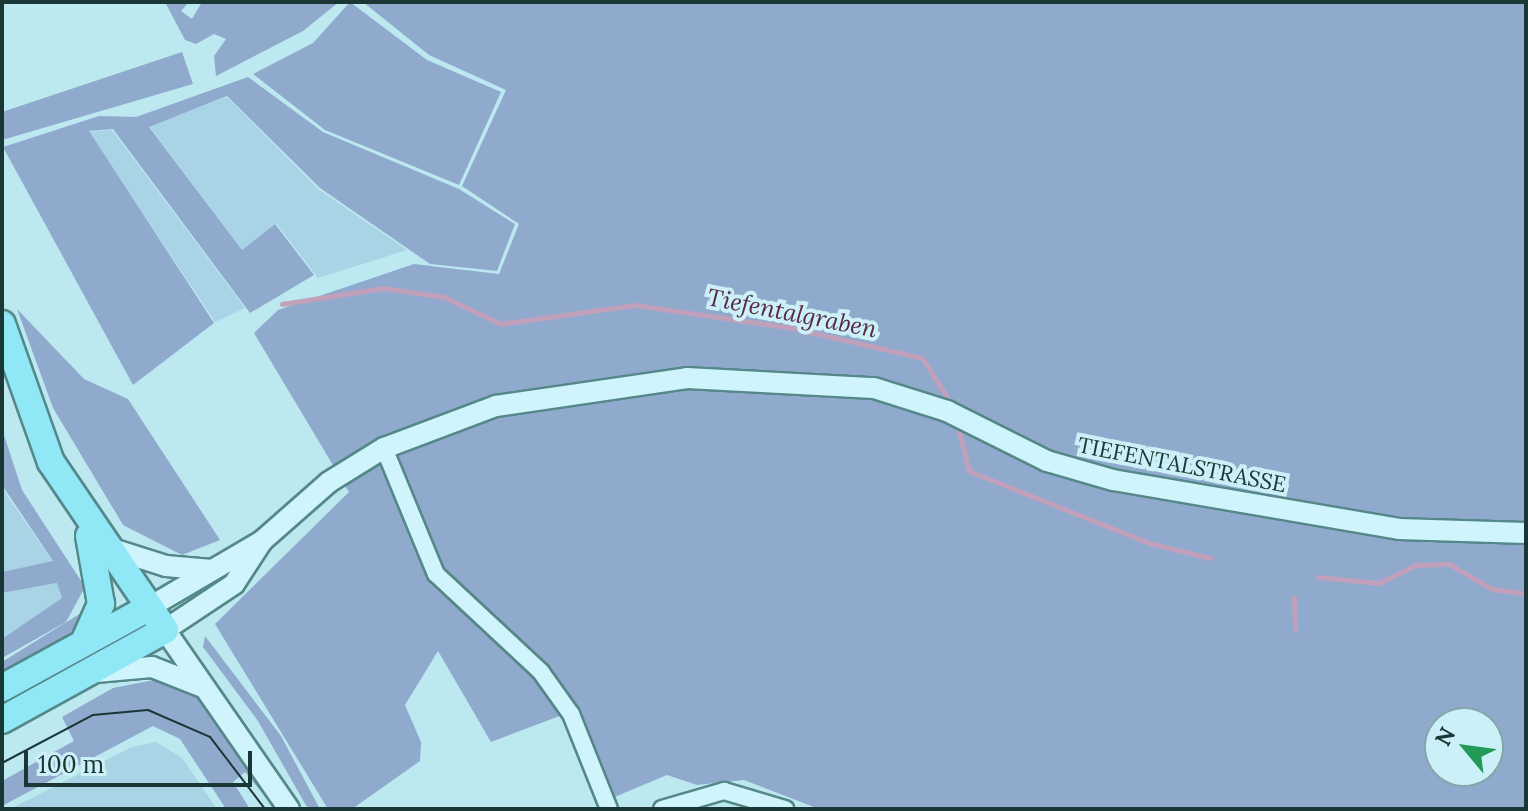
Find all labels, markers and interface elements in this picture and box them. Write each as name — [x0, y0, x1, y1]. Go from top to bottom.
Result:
water label: Tiefentalgraben — [705, 282, 879, 344]
street label: TIEFENTALSTRASSE — [1076, 432, 1288, 498]
north arrow — [1424, 707, 1504, 787]
text: N — [1428, 722, 1461, 751]
scale bar — [28, 735, 256, 785]
text: 100 m — [38, 749, 104, 780]

